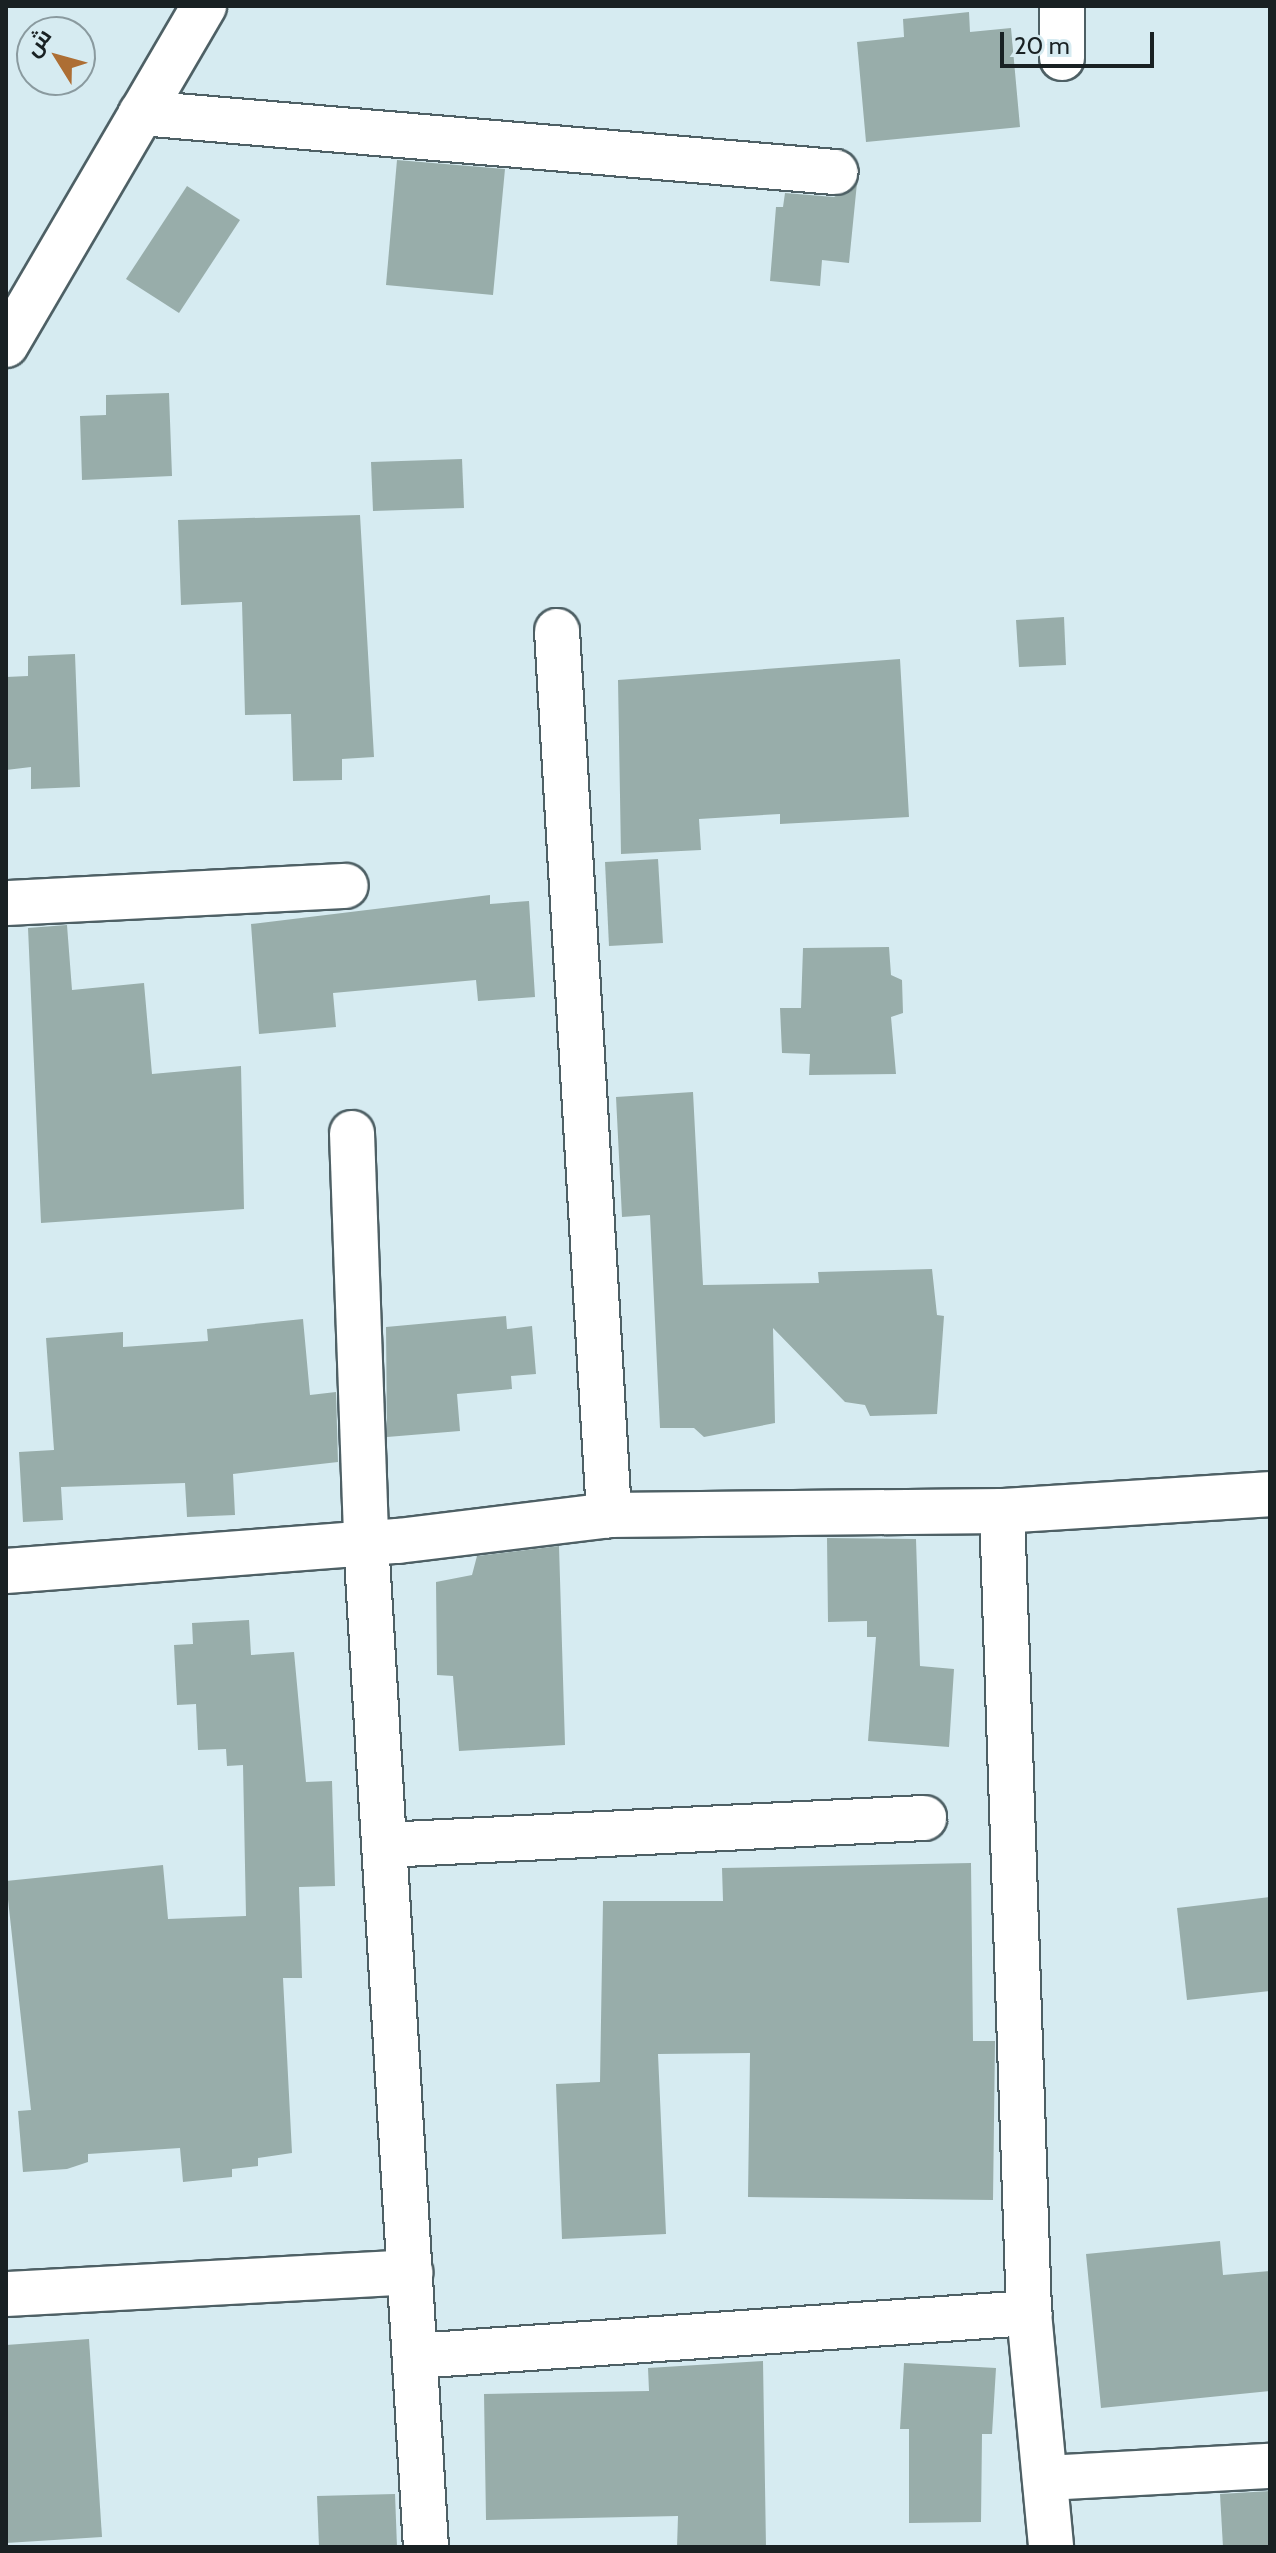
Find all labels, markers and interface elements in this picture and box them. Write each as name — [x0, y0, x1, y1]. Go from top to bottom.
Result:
north arrow — [16, 16, 96, 96]
scale bar — [1004, 16, 1158, 66]
text: ش — [19, 23, 57, 62]
text: 20 m — [1014, 31, 1070, 60]

